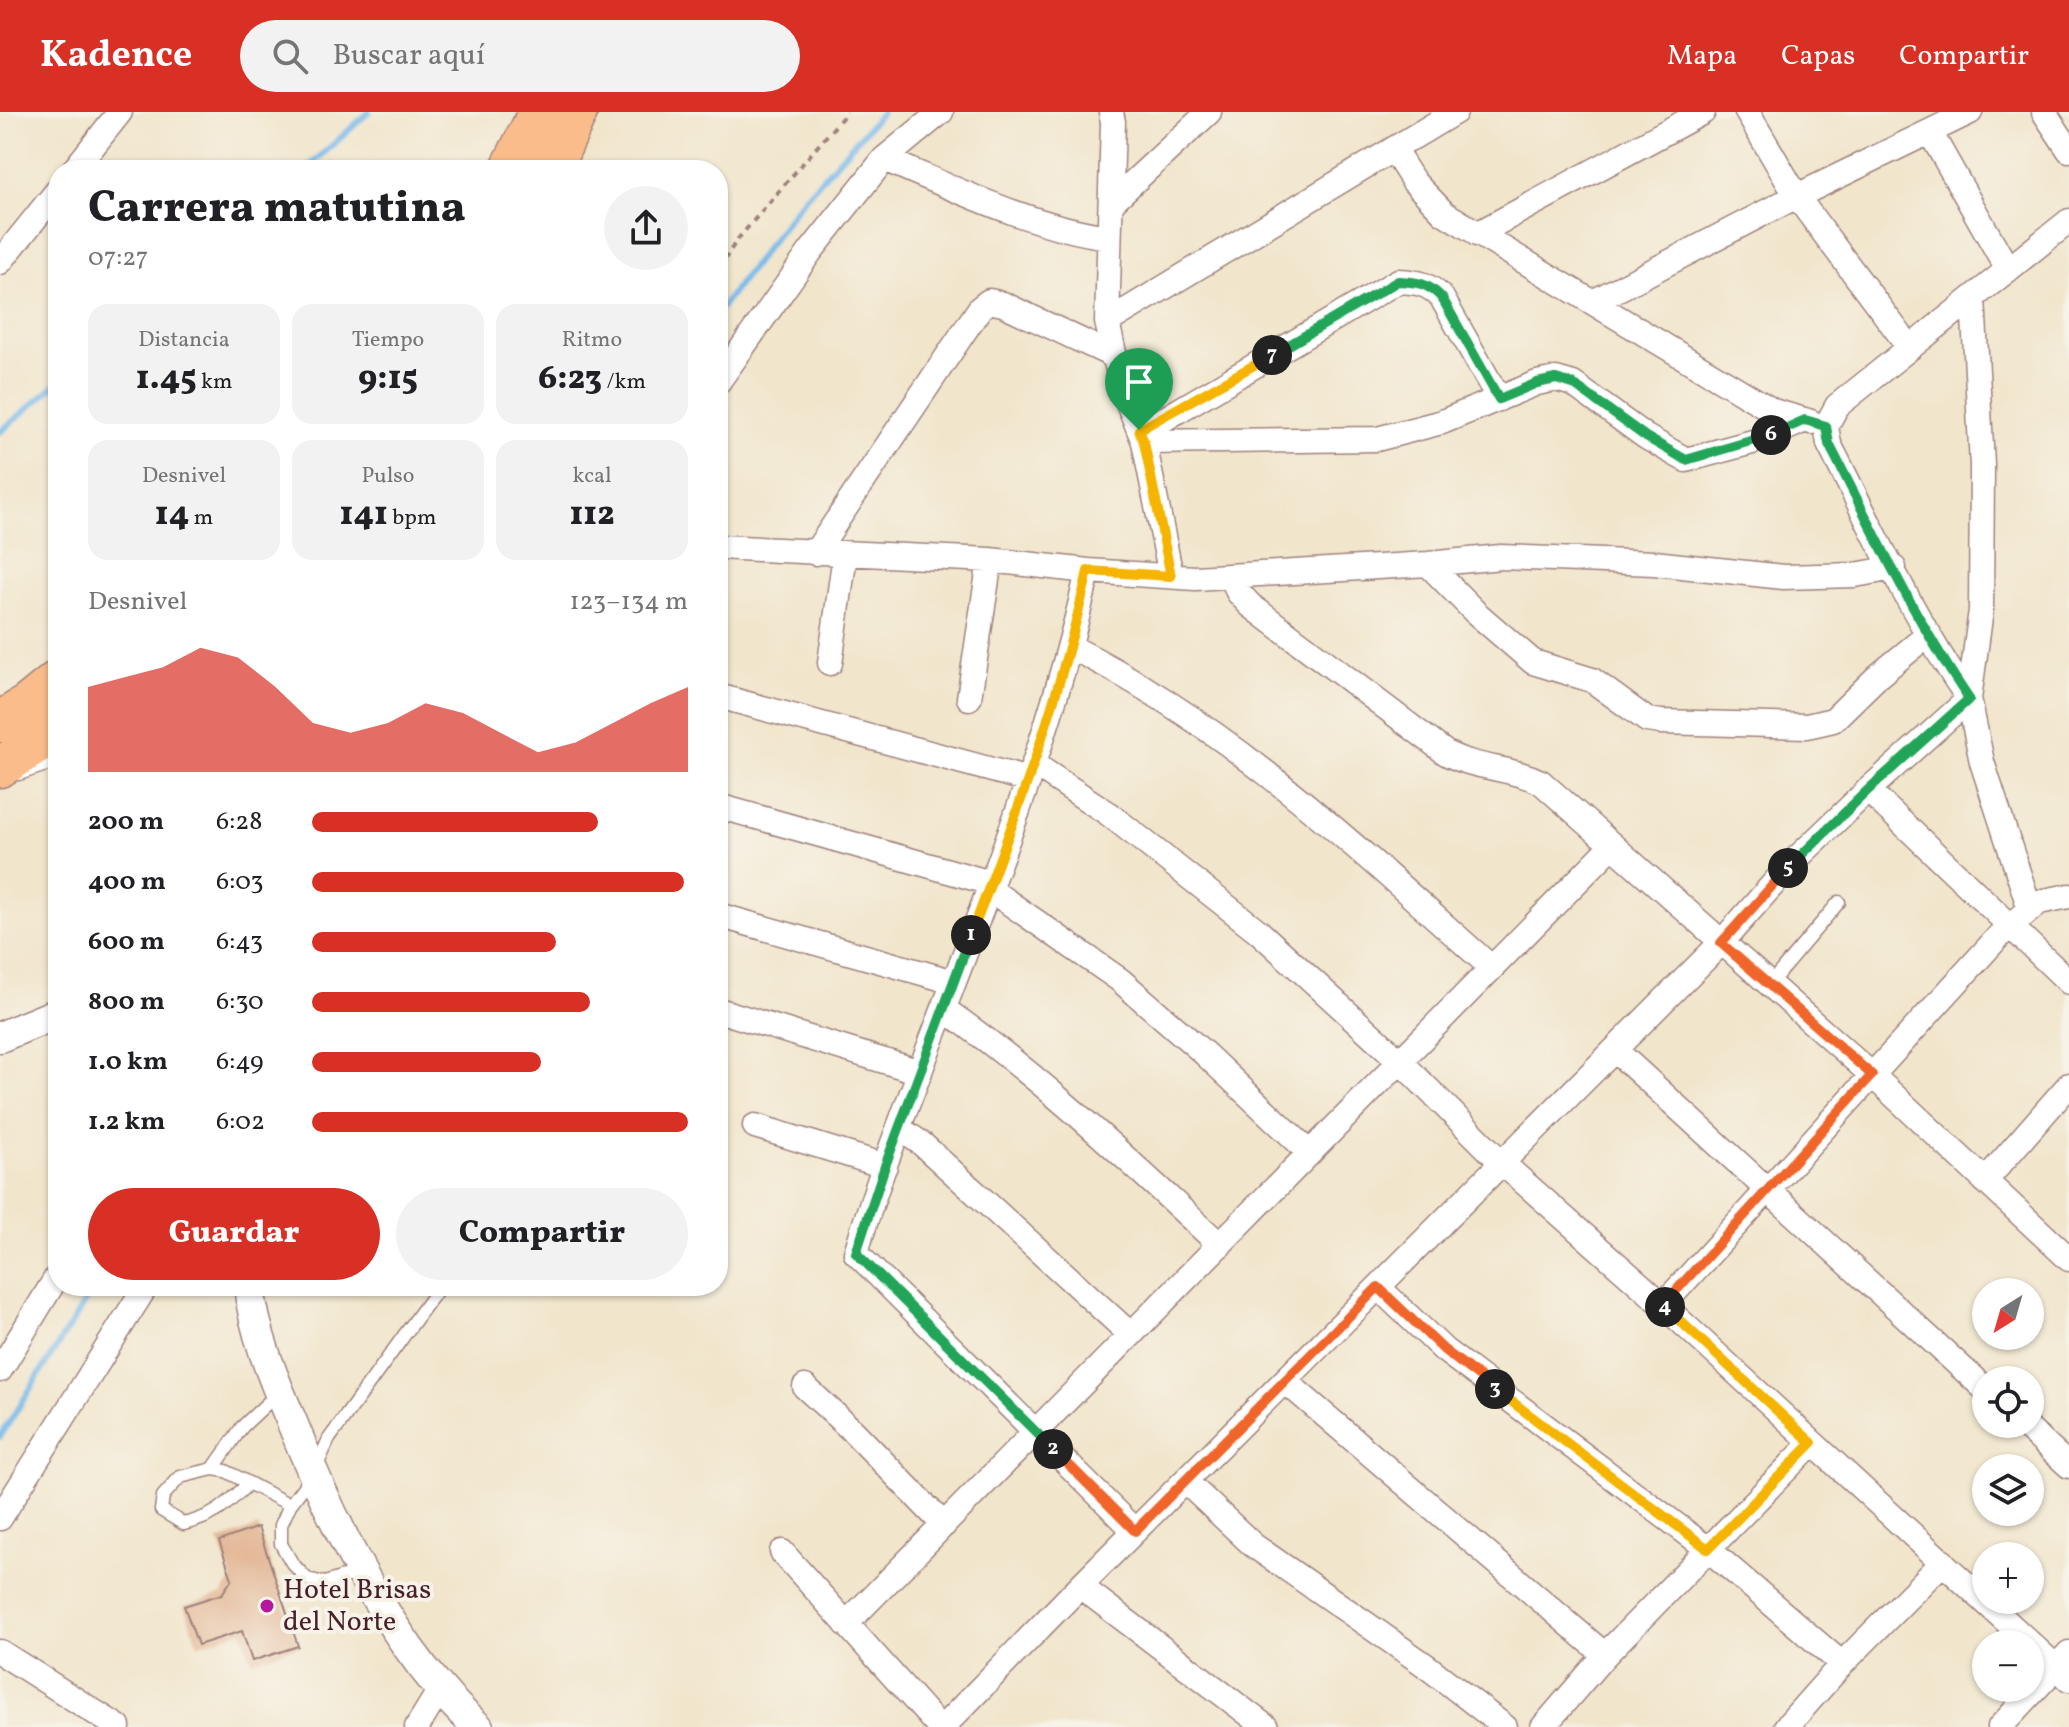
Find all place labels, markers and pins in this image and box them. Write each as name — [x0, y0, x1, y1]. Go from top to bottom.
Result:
pin: 7 — [1252, 335, 1292, 375]
pin — [1105, 348, 1173, 430]
pin: 6 — [1751, 415, 1791, 455]
pin: 5 — [1768, 848, 1808, 888]
pin: 1 — [951, 915, 991, 955]
pin: 4 — [1645, 1287, 1685, 1327]
pin: 3 — [1475, 1369, 1515, 1409]
pin: 2 — [1033, 1429, 1073, 1469]
place label: Hotel Brisas del Norte — [283, 1571, 431, 1642]
marker: Hotel Brisas del Norte — [258, 1597, 276, 1615]

